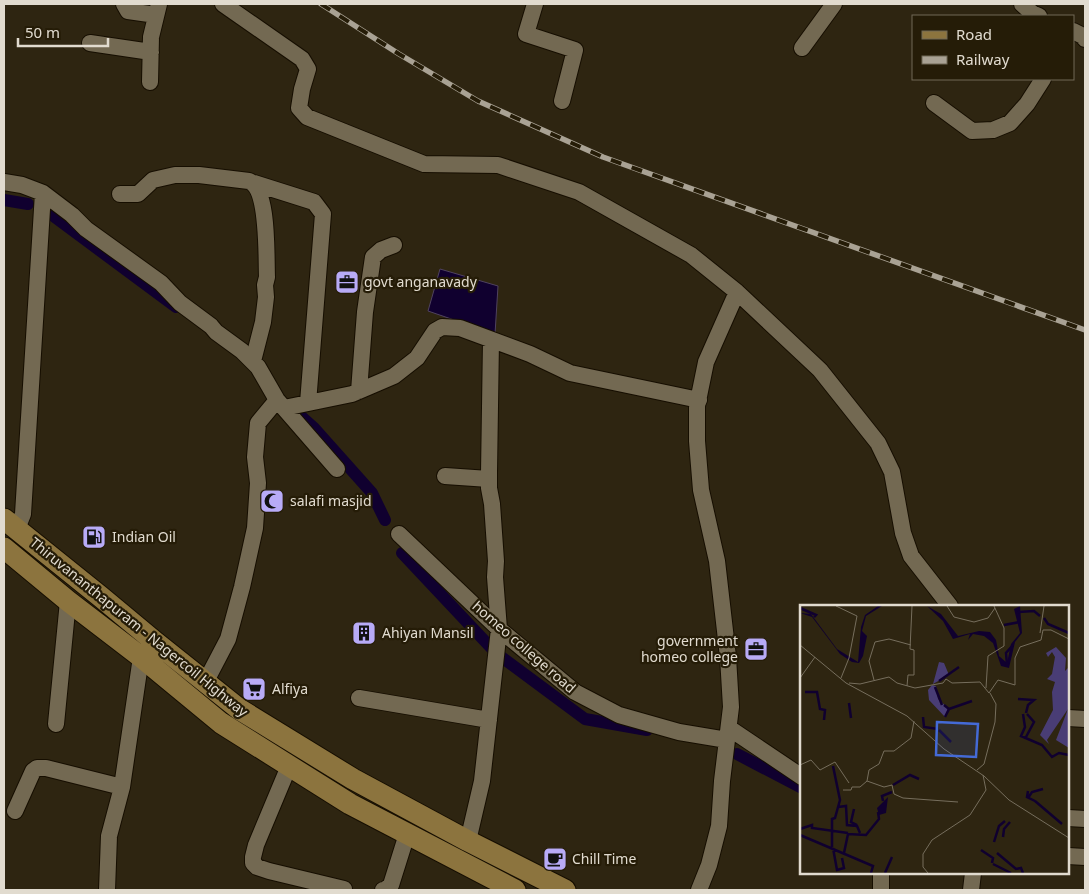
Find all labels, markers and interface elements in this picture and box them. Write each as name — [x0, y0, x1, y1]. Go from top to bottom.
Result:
scale bar — [18, 15, 108, 47]
legend — [912, 15, 1074, 80]
text: 50 m — [25, 22, 60, 42]
text: Road — [956, 24, 992, 44]
text: Railway — [956, 49, 1010, 69]
office icon: govt anganavady — [334, 269, 360, 295]
place label: govt anganavady — [364, 272, 478, 291]
mosque icon: salafi masjid — [259, 488, 285, 514]
place label: salafi masjid — [290, 491, 372, 510]
fuel station icon: Indian Oil — [81, 524, 107, 550]
place label: Indian Oil — [112, 527, 176, 546]
street label: Thiruvananthapuram - Nagercoil Highway — [26, 533, 253, 721]
street label: homeo college road — [469, 596, 580, 697]
inset map — [800, 605, 1069, 874]
building icon: Ahiyan Mansil — [351, 620, 377, 646]
place label: Ahiyan Mansil — [382, 623, 474, 642]
place label: government homeo college — [641, 631, 738, 666]
office icon: government homeo college — [743, 636, 769, 662]
supermarket icon: Alfiya — [241, 676, 267, 702]
place label: Alfiya — [272, 679, 308, 698]
cafe icon: Chill Time — [542, 846, 568, 872]
place label: Chill Time — [572, 849, 636, 868]

